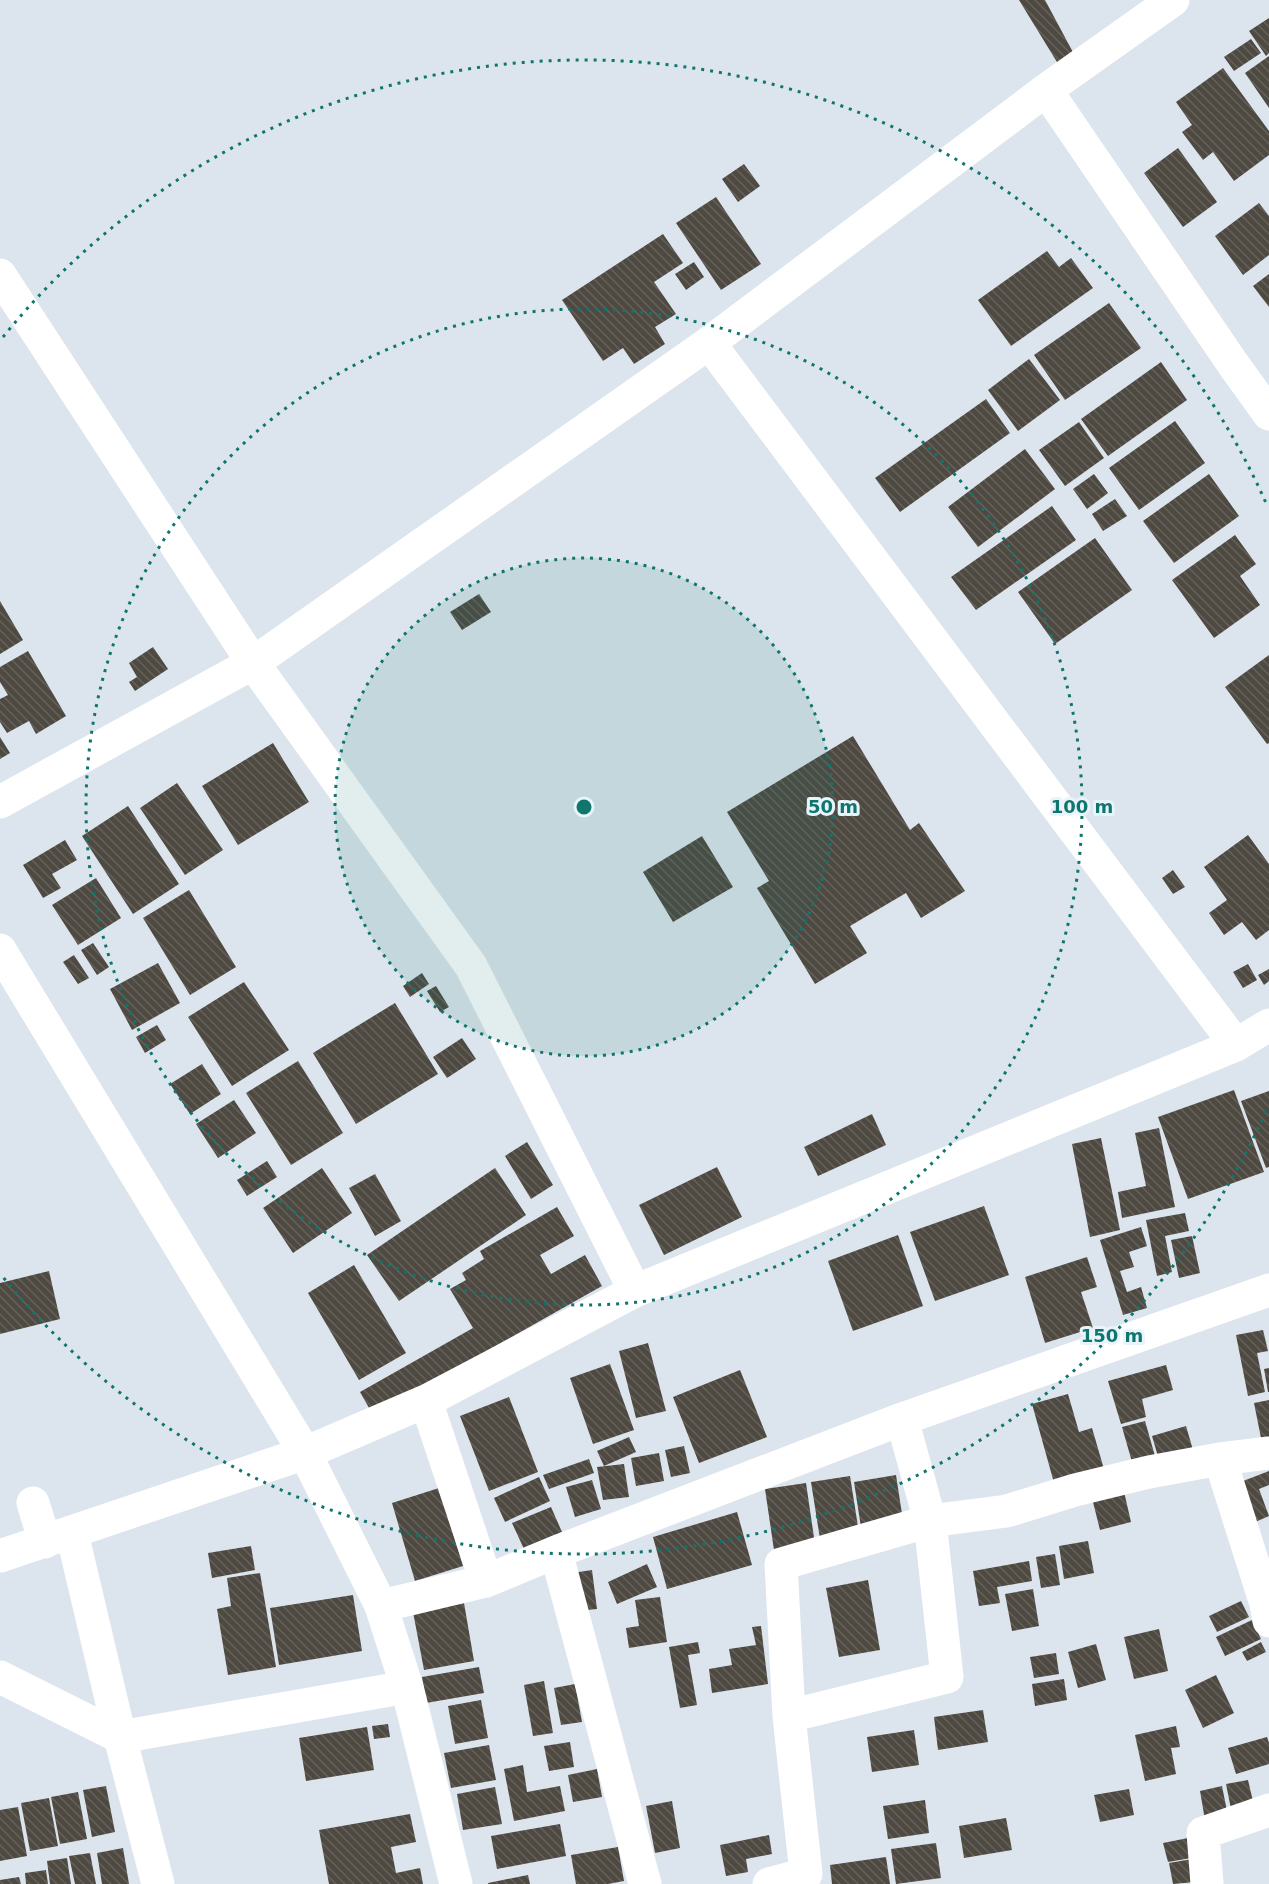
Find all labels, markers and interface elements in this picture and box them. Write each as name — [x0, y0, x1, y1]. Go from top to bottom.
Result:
text: 50 m — [808, 796, 858, 817]
text: 100 m — [1051, 796, 1113, 817]
centre of rings — [574, 797, 594, 817]
text: 150 m — [1081, 1325, 1143, 1346]

